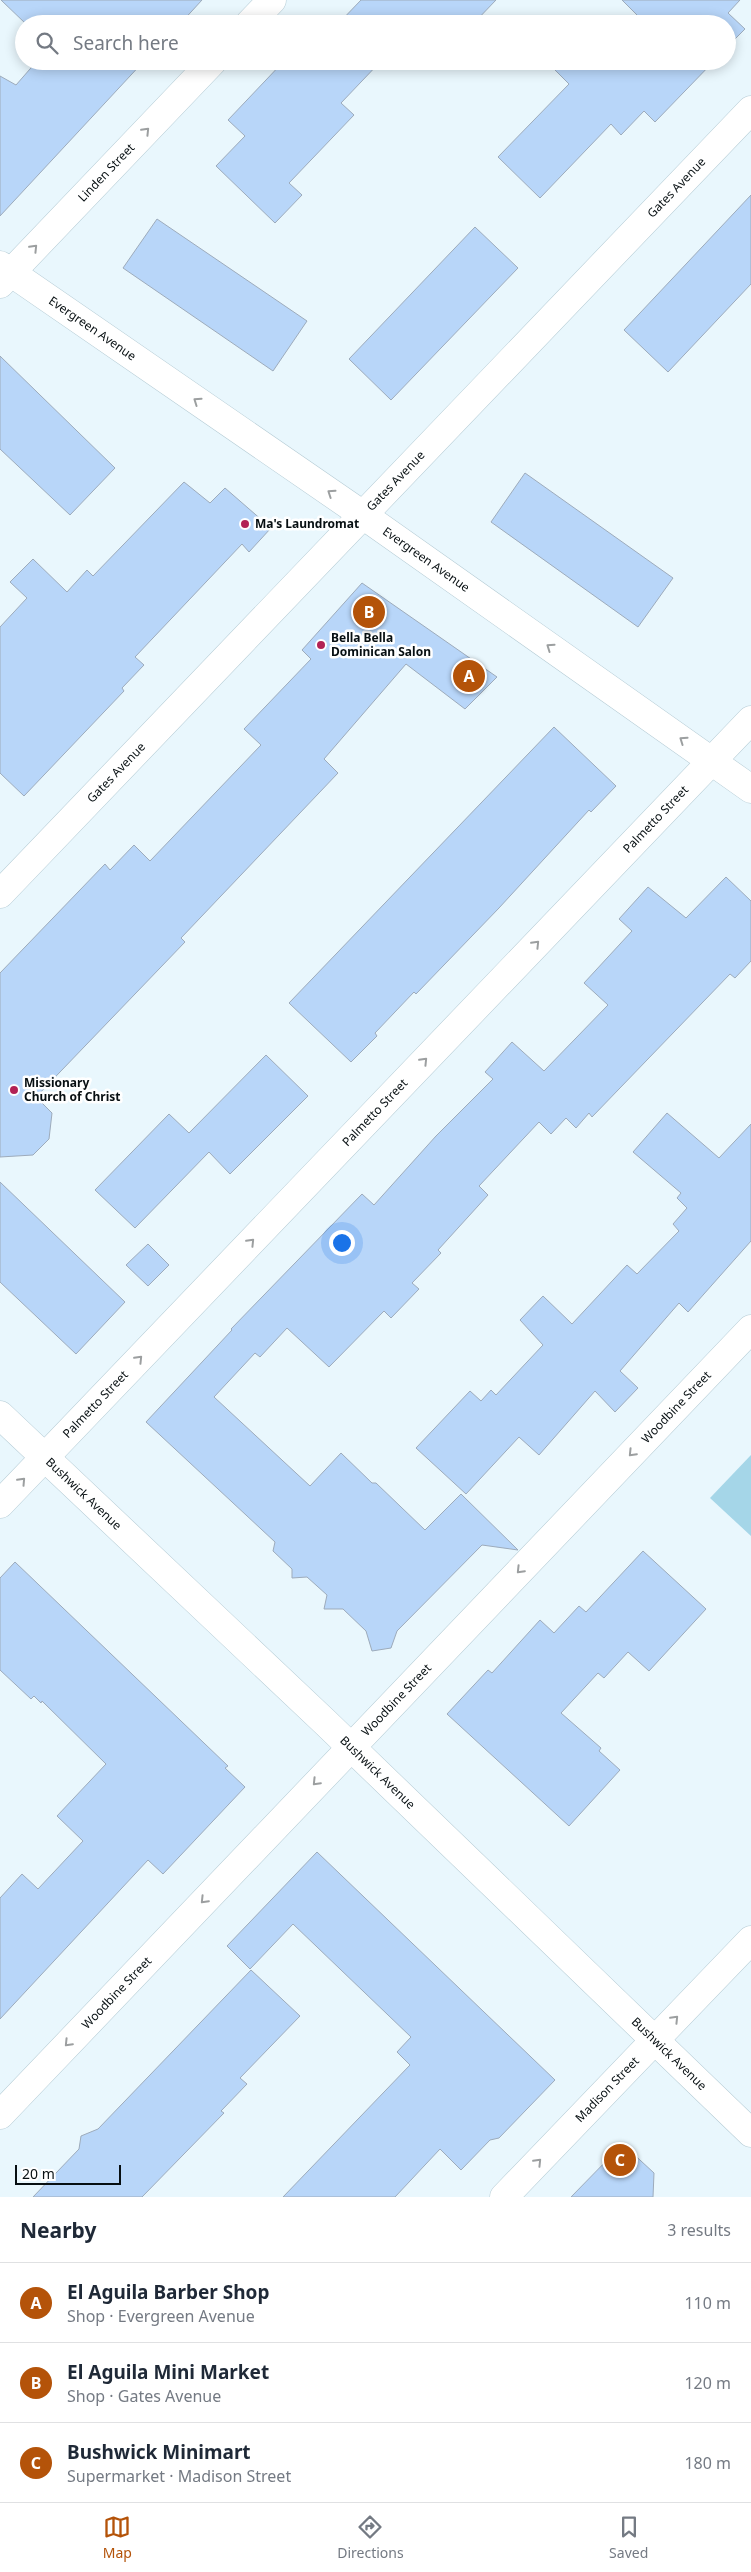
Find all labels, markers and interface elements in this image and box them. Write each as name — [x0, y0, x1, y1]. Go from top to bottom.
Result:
search box — [15, 15, 736, 70]
icon: search — [33, 29, 61, 57]
text: Search here — [73, 30, 179, 56]
one-way arrow — [140, 128, 149, 137]
street label: Linden Street — [74, 139, 139, 205]
street label: Gates Avenue — [643, 153, 709, 221]
one-way arrow — [28, 245, 37, 254]
street label: Evergreen Avenue — [45, 292, 140, 364]
one-way arrow — [193, 398, 203, 407]
street label: Gates Avenue — [362, 447, 428, 515]
one-way arrow — [327, 490, 337, 499]
place label: Ma's Laundromat — [255, 515, 359, 532]
marker: Ma's Laundromat — [239, 518, 251, 530]
street label: Evergreen Avenue — [379, 523, 473, 596]
pin: B — [353, 593, 385, 631]
place label: Bella Bella Dominican Salon — [331, 629, 431, 660]
marker: Bella Bella Dominican Salon — [315, 639, 327, 651]
one-way arrow — [546, 644, 556, 653]
pin: A — [453, 657, 485, 695]
one-way arrow — [679, 737, 689, 746]
street label: Gates Avenue — [83, 738, 149, 806]
street label: Palmetto Street — [619, 781, 692, 857]
one-way arrow — [531, 941, 540, 950]
one-way arrow — [418, 1058, 427, 1067]
place label: Missionary Church of Christ — [24, 1074, 121, 1105]
street label: Palmetto Street — [338, 1074, 412, 1150]
marker: Missionary Church of Christ — [8, 1084, 20, 1096]
your location — [329, 1230, 355, 1256]
one-way arrow — [245, 1238, 254, 1247]
one-way arrow — [133, 1356, 142, 1365]
street label: Palmetto Street — [59, 1366, 132, 1442]
street label: Woodbine Street — [637, 1366, 715, 1447]
one-way arrow — [629, 1447, 638, 1456]
street label: Bushwick Avenue — [42, 1454, 126, 1534]
one-way arrow — [16, 1478, 25, 1487]
one-way arrow — [517, 1564, 526, 1573]
street label: Woodbine Street — [357, 1659, 435, 1740]
street label: Bushwick Avenue — [336, 1732, 419, 1813]
one-way arrow — [313, 1776, 322, 1785]
one-way arrow — [201, 1894, 210, 1903]
street label: Woodbine Street — [78, 1952, 156, 2032]
street label: Bushwick Avenue — [628, 2013, 711, 2094]
one-way arrow — [669, 2016, 678, 2025]
one-way arrow — [65, 2037, 74, 2046]
street label: Madison Street — [571, 2052, 643, 2126]
pin: C — [604, 2141, 636, 2179]
one-way arrow — [532, 2159, 541, 2168]
scale bar — [15, 2162, 121, 2185]
text: 20 m — [22, 2164, 55, 2183]
text: Nearby — [20, 2216, 96, 2244]
text: 3 results — [667, 2219, 731, 2241]
text: El Aguila Barber Shop — [67, 2279, 269, 2305]
text: A — [30, 2292, 42, 2314]
text: 110 m — [684, 2292, 731, 2314]
text: Shop · Evergreen Avenue — [67, 2305, 255, 2327]
text: El Aguila Mini Market — [67, 2359, 269, 2385]
text: B — [31, 2372, 41, 2394]
text: 120 m — [684, 2372, 731, 2394]
text: Shop · Gates Avenue — [67, 2385, 221, 2407]
text: Bushwick Minimart — [67, 2439, 251, 2465]
text: C — [31, 2452, 41, 2474]
text: 180 m — [684, 2452, 731, 2474]
text: Supermarket · Madison Street — [67, 2465, 291, 2487]
tab: Map — [103, 2513, 132, 2562]
tab: Directions — [337, 2513, 404, 2562]
tab: Saved — [609, 2513, 648, 2562]

